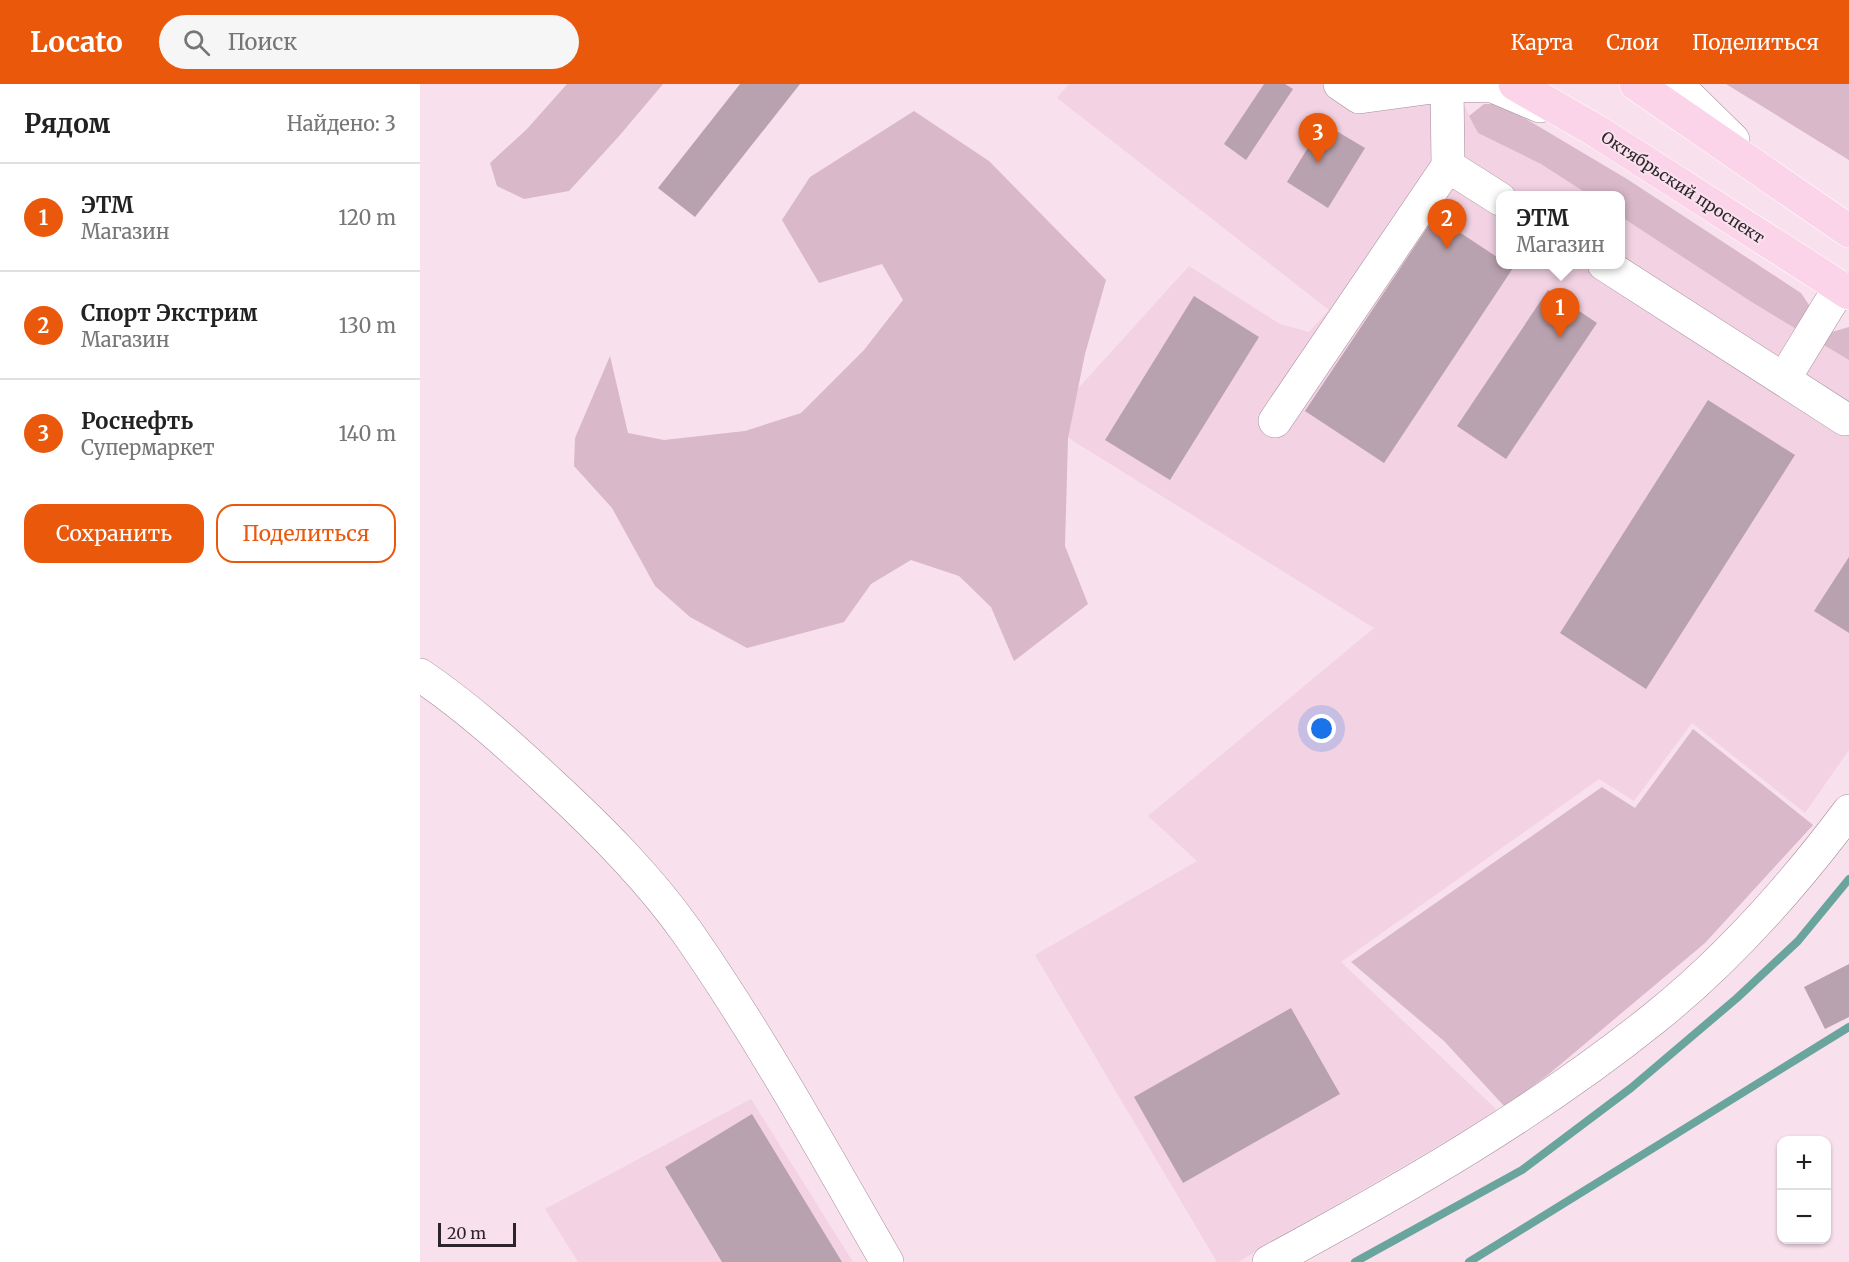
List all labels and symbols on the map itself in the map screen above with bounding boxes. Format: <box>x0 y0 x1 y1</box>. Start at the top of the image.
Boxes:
pin: 3 <box>1298 113 1338 163</box>
street label: Октябрьский проспект <box>1598 127 1769 247</box>
pin: 2 <box>1428 200 1466 249</box>
pin: 1 <box>1540 288 1580 338</box>
your location <box>1307 714 1336 743</box>
scale bar <box>438 1220 516 1248</box>

